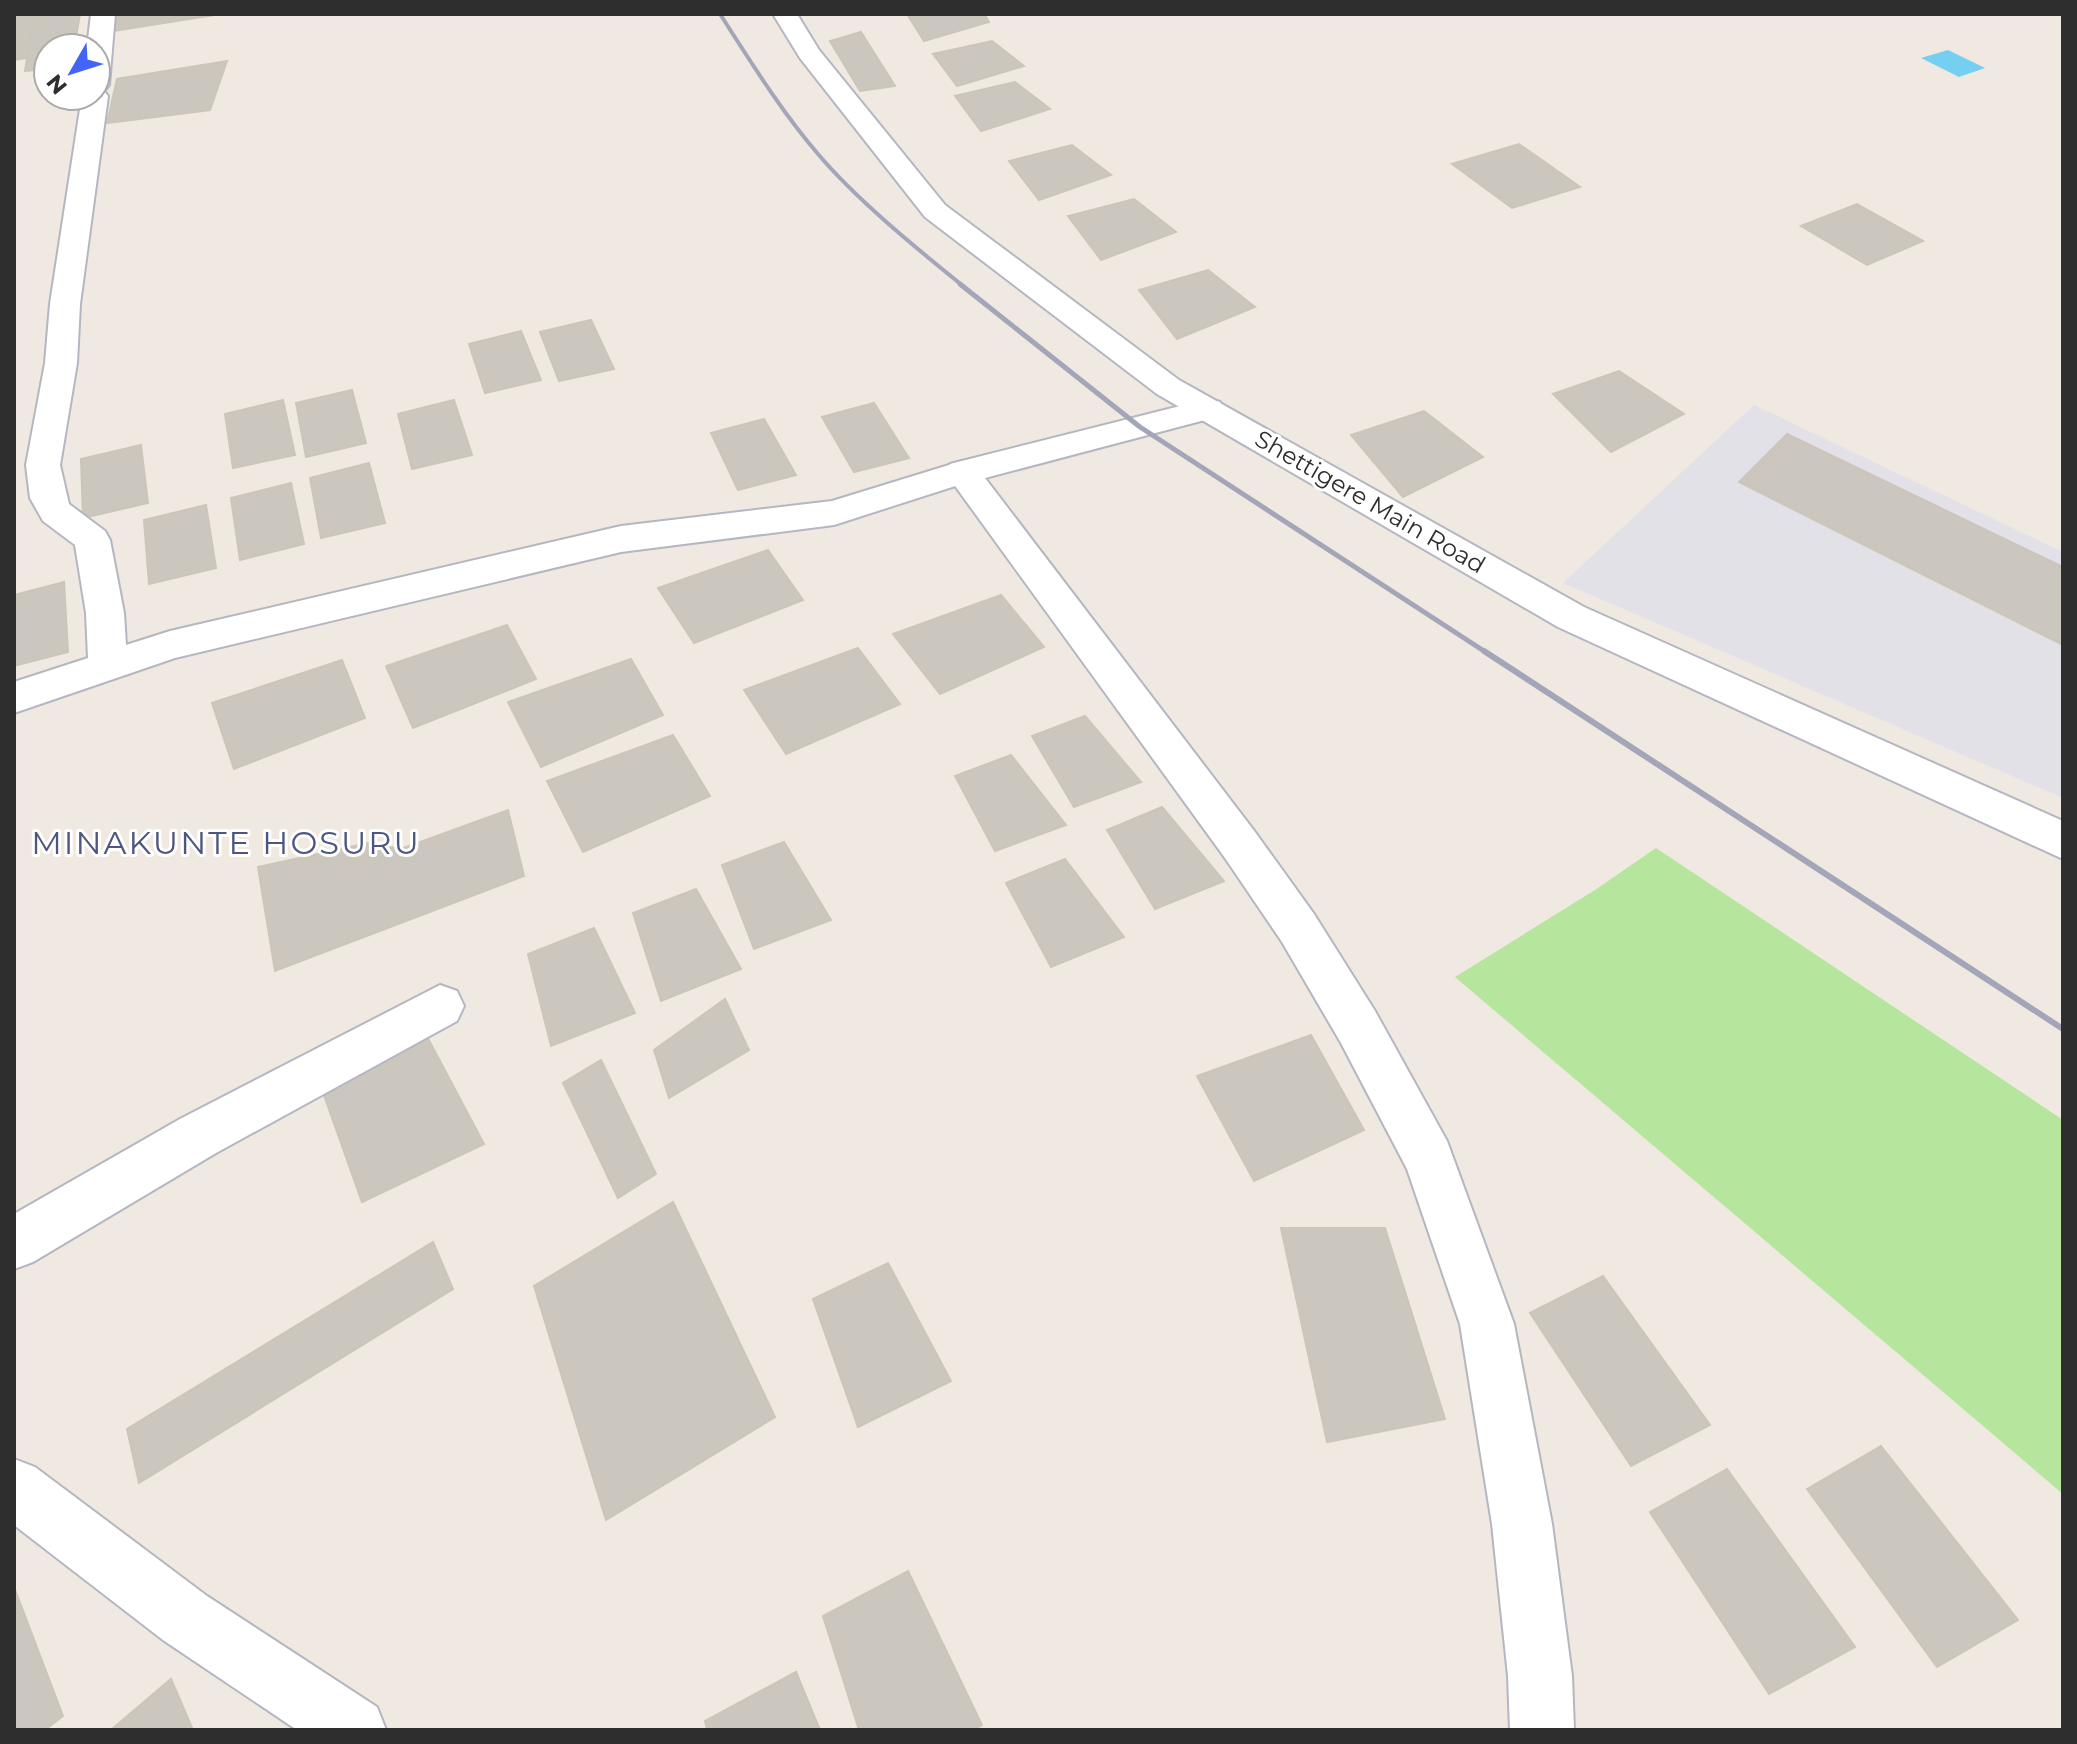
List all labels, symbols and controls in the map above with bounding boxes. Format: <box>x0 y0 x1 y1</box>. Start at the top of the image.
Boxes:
north arrow <box>32 32 112 112</box>
text: N <box>41 69 73 100</box>
street label: Shettigere Main Road <box>1250 424 1490 579</box>
district label: MINAKUNTE HOSURU <box>31 823 421 862</box>

